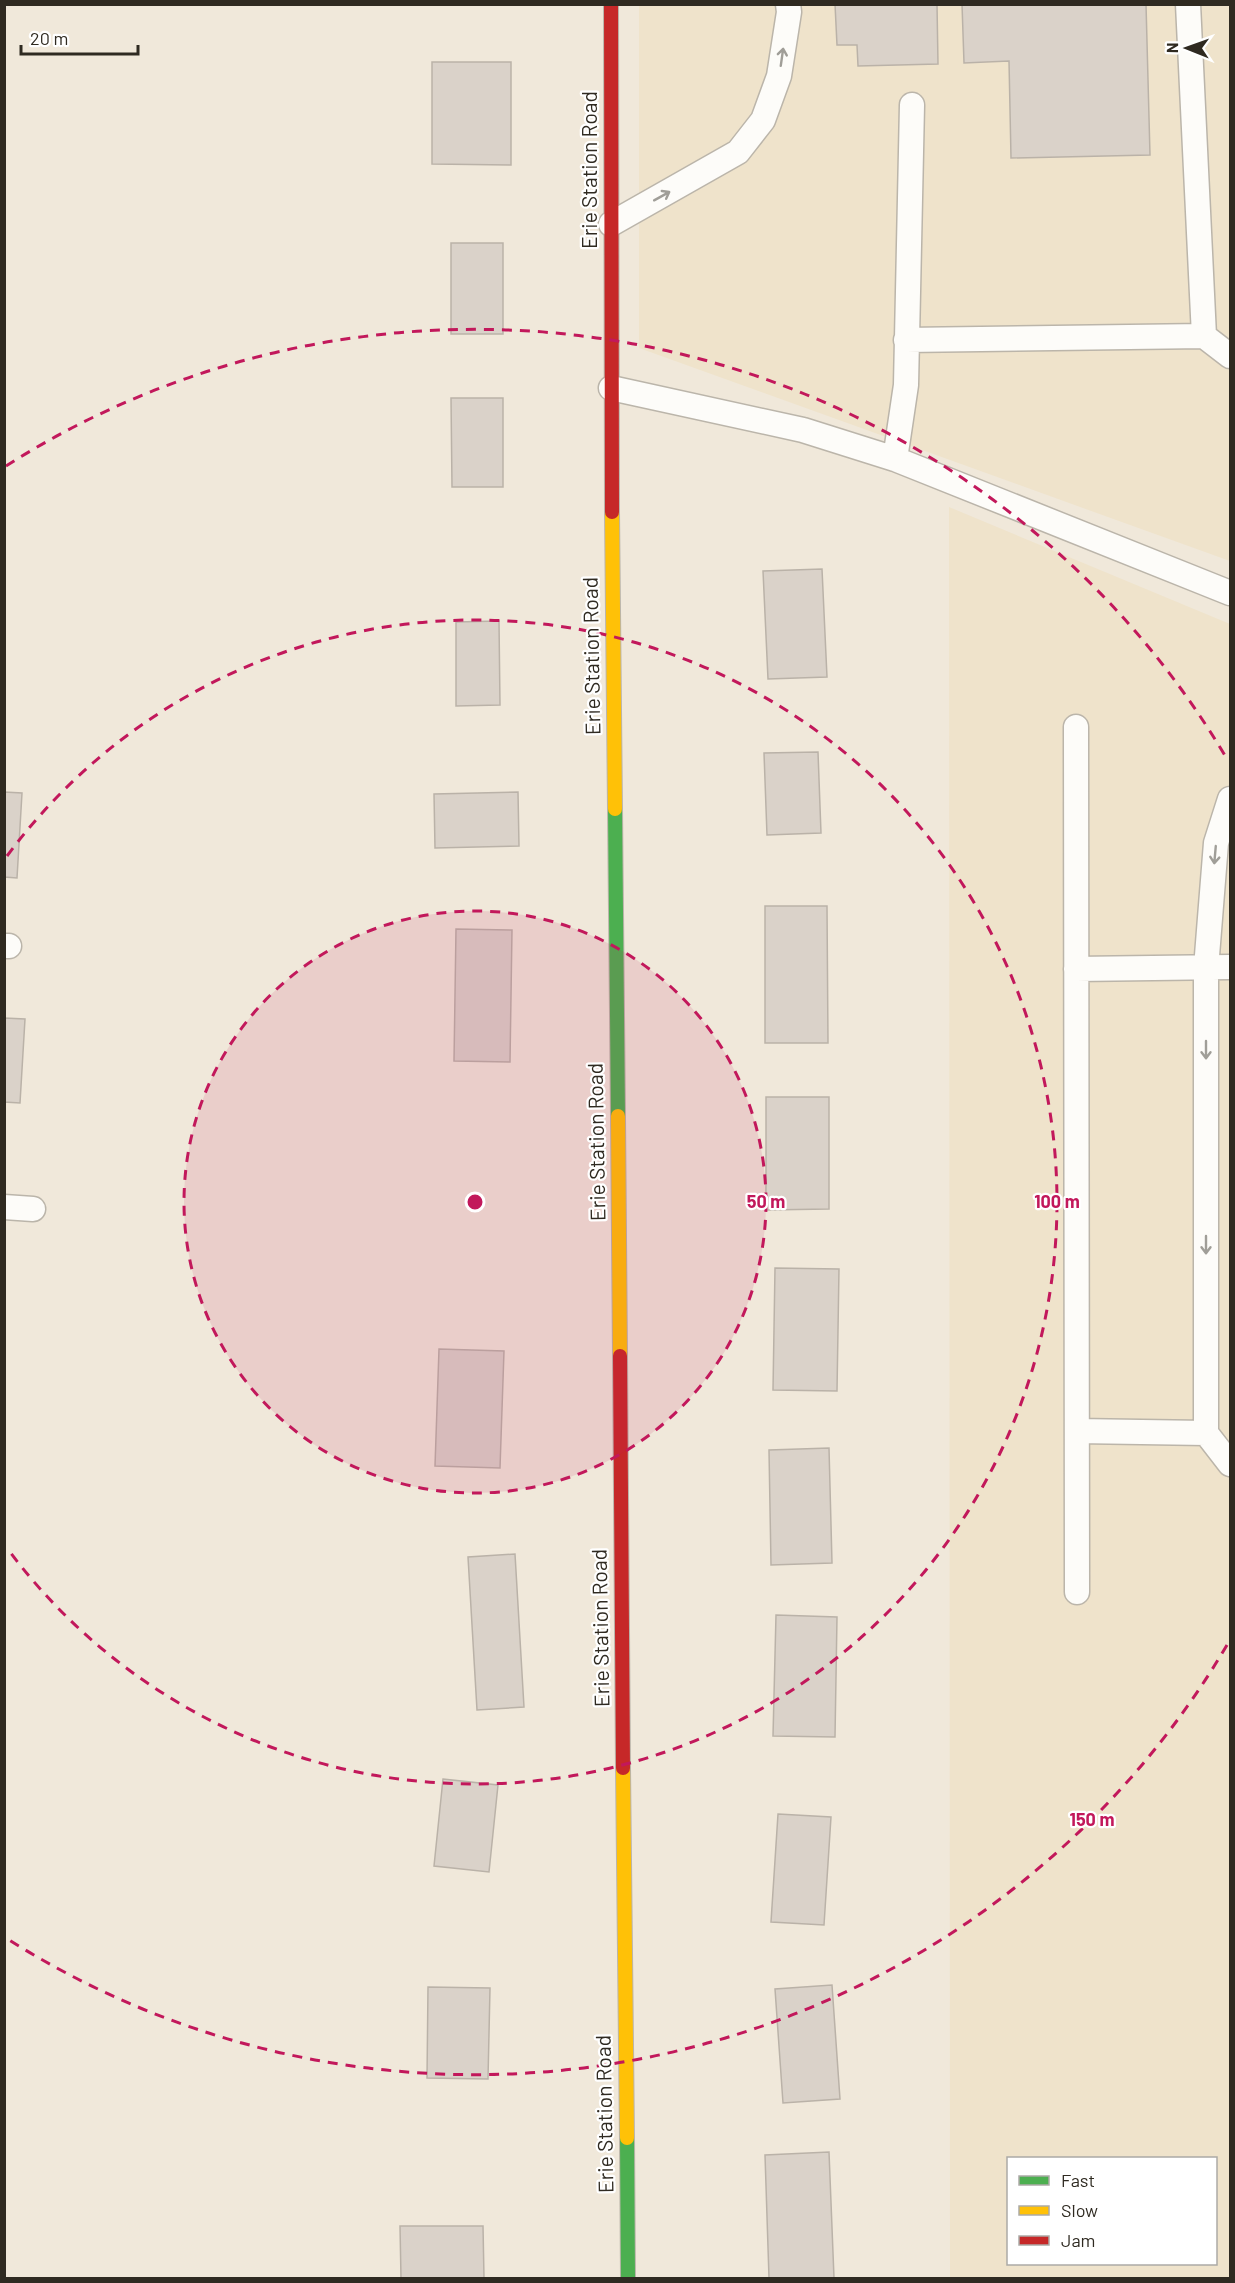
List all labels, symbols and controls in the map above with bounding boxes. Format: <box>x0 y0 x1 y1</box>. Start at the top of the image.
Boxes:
scale bar <box>21 18 138 56</box>
north arrow <box>1157 18 1217 78</box>
text: 20 m <box>30 27 68 49</box>
text: N <box>1162 42 1181 53</box>
one-way arrow <box>777 47 788 67</box>
street label: Erie Station Road <box>576 91 601 249</box>
one-way arrow <box>653 190 670 202</box>
street label: Erie Station Road <box>577 577 604 735</box>
one-way arrow <box>1210 845 1221 865</box>
one-way arrow <box>1200 1040 1212 1060</box>
street label: Erie Station Road <box>582 1063 609 1221</box>
text: 50 m <box>747 1190 785 1212</box>
text: 100 m <box>1034 1190 1080 1212</box>
centre of rings <box>465 1192 485 1212</box>
one-way arrow <box>1200 1235 1212 1255</box>
street label: Erie Station Road <box>586 1549 613 1707</box>
text: 150 m <box>1070 1808 1114 1830</box>
street label: Erie Station Road <box>590 2035 617 2193</box>
legend <box>1007 2157 1217 2265</box>
text: Fast <box>1061 2169 1095 2191</box>
text: Slow <box>1061 2199 1098 2221</box>
text: Jam <box>1061 2229 1095 2251</box>

